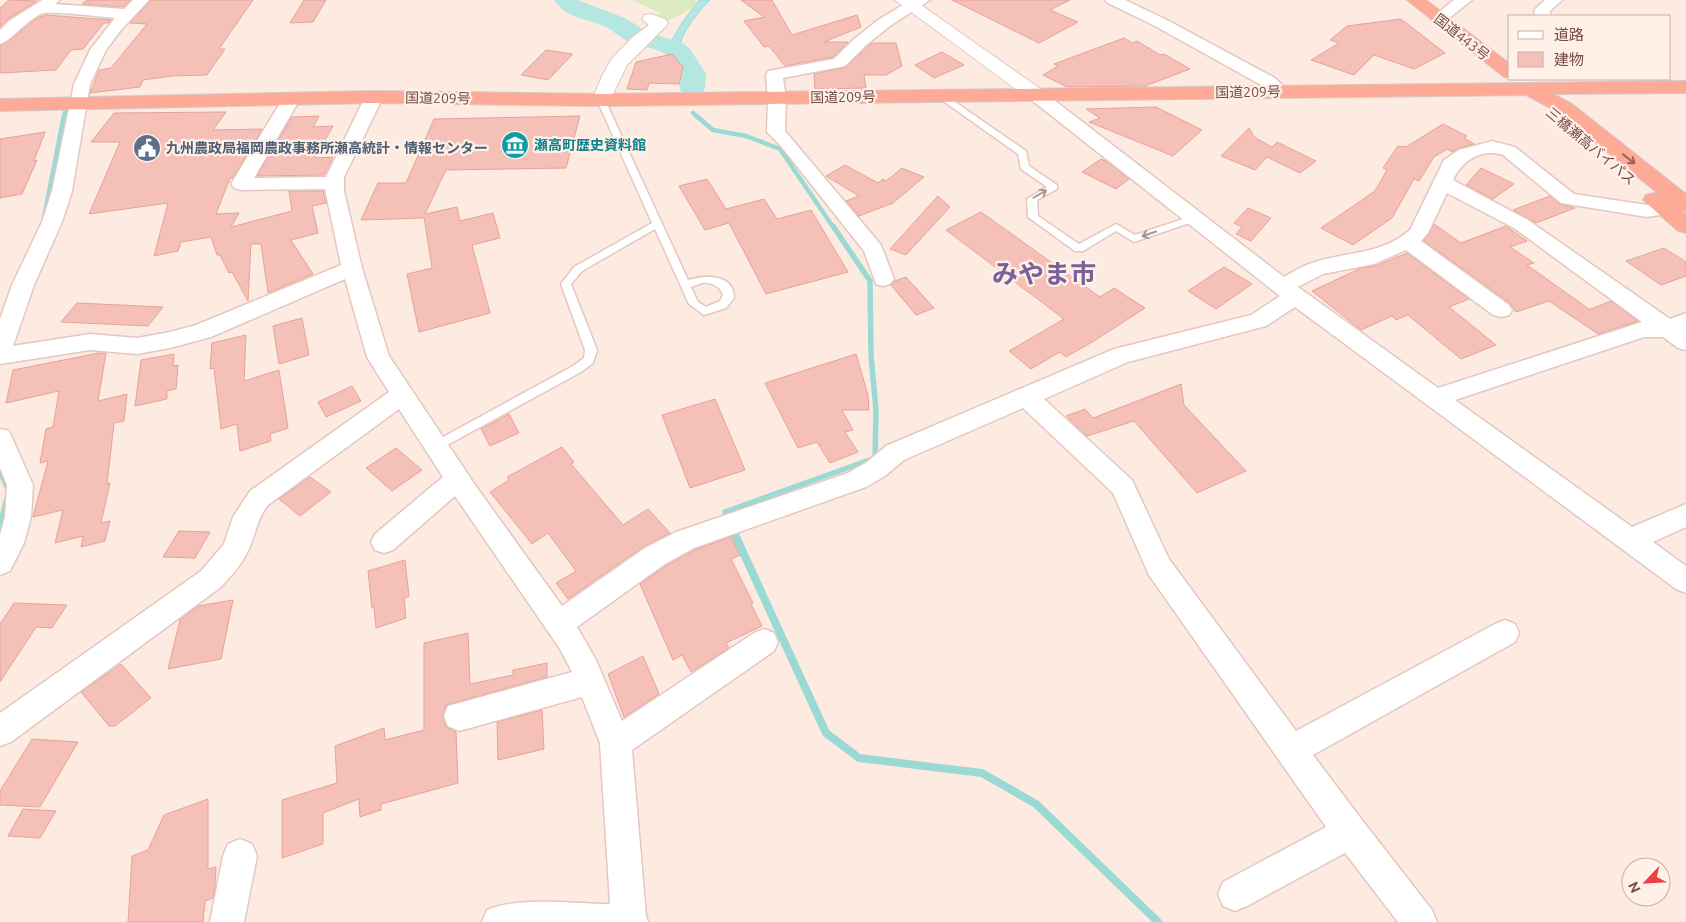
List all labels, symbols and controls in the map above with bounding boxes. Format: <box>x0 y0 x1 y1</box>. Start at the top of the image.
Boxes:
street label: 国道443号 <box>1431 10 1493 64</box>
legend <box>1508 15 1671 80</box>
text: 道路 <box>1554 26 1584 43</box>
text: 建物 <box>1554 51 1584 68</box>
street label: 国道209号 <box>1215 83 1281 101</box>
street label: 国道209号 <box>810 88 876 106</box>
street label: 国道209号 <box>405 89 471 107</box>
street label: 三橋瀬高バイパス <box>1543 104 1639 188</box>
museum icon: 瀬高町歴史資料館 <box>500 130 530 160</box>
public building icon: 九州農政局福岡農政事務所瀬高統計・情報センター <box>132 133 162 163</box>
place label: 瀬高町歴史資料館 <box>534 137 646 153</box>
place label: 九州農政局福岡農政事務所瀬高統計・情報センター <box>166 140 488 156</box>
one-way arrow <box>1622 153 1635 164</box>
one-way arrow <box>1033 189 1047 199</box>
one-way arrow <box>1141 229 1157 239</box>
district label: みやま市 <box>992 259 1096 288</box>
north arrow <box>1621 857 1671 907</box>
text: N <box>1625 879 1644 896</box>

